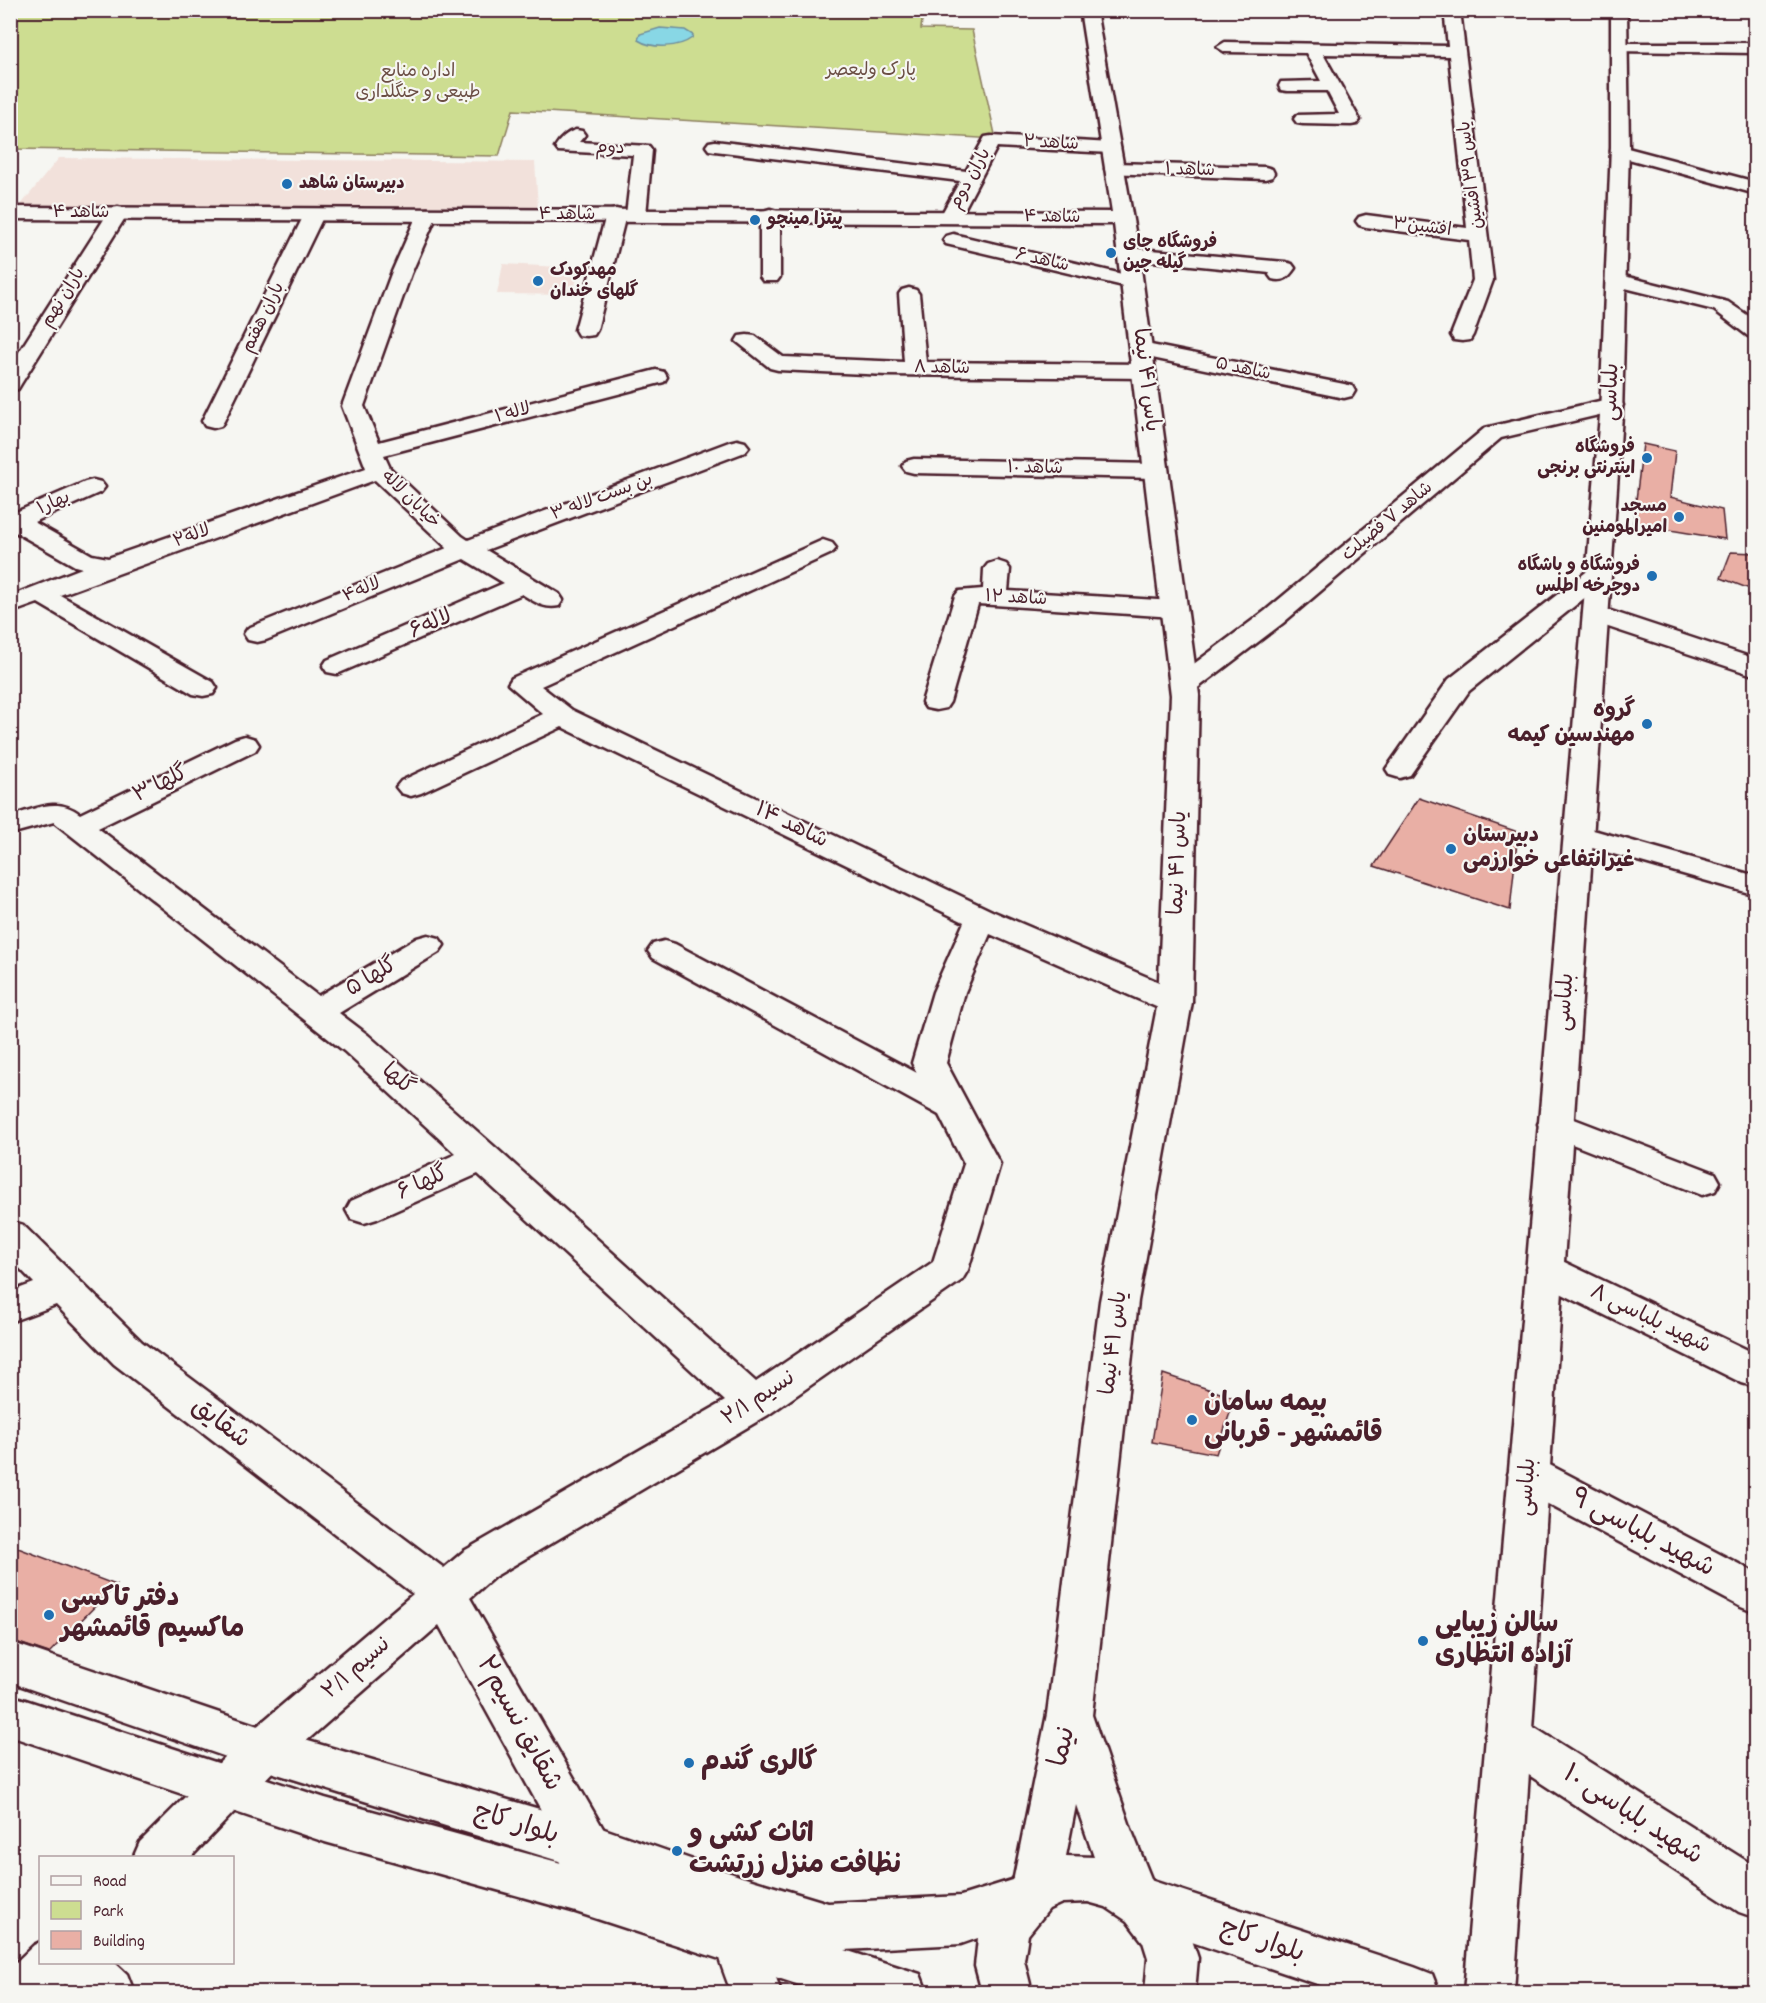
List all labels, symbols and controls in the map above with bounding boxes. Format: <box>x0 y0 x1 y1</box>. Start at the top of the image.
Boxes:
park label: پارک ولیعصر <box>824 59 916 84</box>
park label: اداره منابع طبیعی و جنگلداری <box>356 60 480 106</box>
street label: یاس ۳۹ افشین <box>1453 119 1491 231</box>
street label: شاهد ۲ <box>1022 130 1080 158</box>
street label: دوم <box>595 136 625 162</box>
street label: باران دوم <box>944 144 998 214</box>
street label: شاهد ۱ <box>1165 158 1215 184</box>
place label: دبیرستان شاهد <box>299 172 405 197</box>
marker: دبیرستان شاهد <box>280 177 294 191</box>
street label: شاهد ۴ <box>52 201 110 226</box>
street label: شاهد ۴ <box>538 203 596 228</box>
street label: شاهد ۴ <box>1023 205 1081 231</box>
place label: پیتزا مینچو <box>766 208 843 233</box>
street label: افشین۳ <box>1391 212 1453 244</box>
marker: پیتزا مینچو <box>748 213 762 227</box>
place label: فروشگاه چای گیله‌ چین <box>1123 230 1217 277</box>
street label: شاهد ۶ <box>1013 243 1071 279</box>
marker: فروشگاه چای گیله‌ چین <box>1104 246 1118 260</box>
place label: مهدکودک گلهای خندان <box>550 259 638 305</box>
street label: باران نهم <box>36 263 92 333</box>
marker: مهدکودک گلهای خندان <box>531 274 545 288</box>
street label: باران هفتم <box>236 278 292 358</box>
street label: یاس ۴۱ نیما <box>1123 326 1167 434</box>
street label: شاهد ۵ <box>1213 352 1273 388</box>
street label: شاهد ۸ <box>914 356 970 382</box>
street label: بلباسی <box>1595 362 1629 422</box>
street label: لاله ۱ <box>492 397 534 431</box>
place label: فروشگاه اینترنتی برنجی <box>1537 435 1635 482</box>
marker: فروشگاه اینترنتی برنجی <box>1640 451 1654 465</box>
street label: شاهد ۱۰ <box>1007 456 1063 482</box>
street label: خیابان لاله <box>375 465 445 535</box>
street label: بن بست لاله ۳ <box>548 468 656 528</box>
street label: شاهد ۷ فضیلت <box>1337 476 1439 568</box>
street label: بهار۱ <box>33 486 75 522</box>
place label: مسجد امیرالمومنین <box>1582 495 1667 541</box>
marker: مسجد امیرالمومنین <box>1672 510 1686 524</box>
street label: لاله۲ <box>170 519 214 555</box>
place label: فروشگاه و باشگاه دوچرخه اطلس <box>1518 553 1640 600</box>
marker: فروشگاه و باشگاه دوچرخه اطلس <box>1645 569 1659 583</box>
street label: لاله۴ <box>339 572 385 610</box>
street label: شاهد ۱۲ <box>984 585 1048 613</box>
street label: لاله۶ <box>405 602 457 648</box>
place label: گروه مهندسین کیمه <box>1507 695 1635 752</box>
marker: گروه مهندسین کیمه <box>1640 717 1654 731</box>
street label: گلها ۳ <box>128 758 194 812</box>
street label: شاهد ۱۴ <box>749 795 833 857</box>
street label: یاس ۴۱ نیما <box>1162 810 1196 916</box>
place label: دبیرستان غیرانتفاعی خوارزمی <box>1463 821 1635 877</box>
marker: دبیرستان غیرانتفاعی خوارزمی <box>1444 842 1458 856</box>
street label: گلها ۵ <box>340 950 404 1006</box>
street label: بلباسی <box>1549 972 1583 1032</box>
street label: گلها <box>374 1057 420 1103</box>
street label: گلها ۶ <box>392 1159 454 1209</box>
street label: شهید بلباسی ۸ <box>1584 1277 1716 1363</box>
street label: یاس ۴۱ نیما <box>1093 1289 1137 1397</box>
street label: نسیم ۲/۱ <box>716 1364 802 1434</box>
place label: بیمه سامان قائمشهر - قربانی <box>1204 1385 1383 1455</box>
street label: شقایق <box>182 1388 258 1460</box>
marker: بیمه سامان قائمشهر - قربانی <box>1185 1413 1199 1427</box>
street label: بلباسی <box>1511 1457 1545 1517</box>
street label: شهید بلباسی ۹ <box>1563 1479 1721 1589</box>
place label: دفتر تاکسی ماکسیم قائمشهر <box>58 1580 244 1650</box>
place label: سالن زیبایی آزاده انتظاری <box>1435 1606 1574 1676</box>
marker: دفتر تاکسی ماکسیم قائمشهر <box>42 1608 56 1622</box>
street label: نسیم ۲/۱ <box>316 1630 398 1708</box>
marker: سالن زیبایی آزاده انتظاری <box>1416 1634 1430 1648</box>
street label: شقایق نسیم۲ <box>465 1649 571 1799</box>
street label: نیما <box>1040 1723 1088 1771</box>
place label: گالری گندم <box>701 1743 817 1783</box>
marker: گالری گندم <box>682 1756 696 1770</box>
street label: شهید بلباسی ١٠ <box>1554 1756 1710 1876</box>
street label: بلوار کاج <box>469 1794 563 1856</box>
place label: اثاث کشی و نظافت منزل زرتشت <box>687 1816 901 1886</box>
marker: اثاث کشی و نظافت منزل زرتشت <box>670 1844 684 1858</box>
legend <box>39 1856 234 1964</box>
text: Road <box>93 1870 127 1895</box>
text: Park <box>93 1900 124 1925</box>
street label: بلوار کاج <box>1214 1909 1310 1975</box>
text: Building <box>93 1930 145 1955</box>

